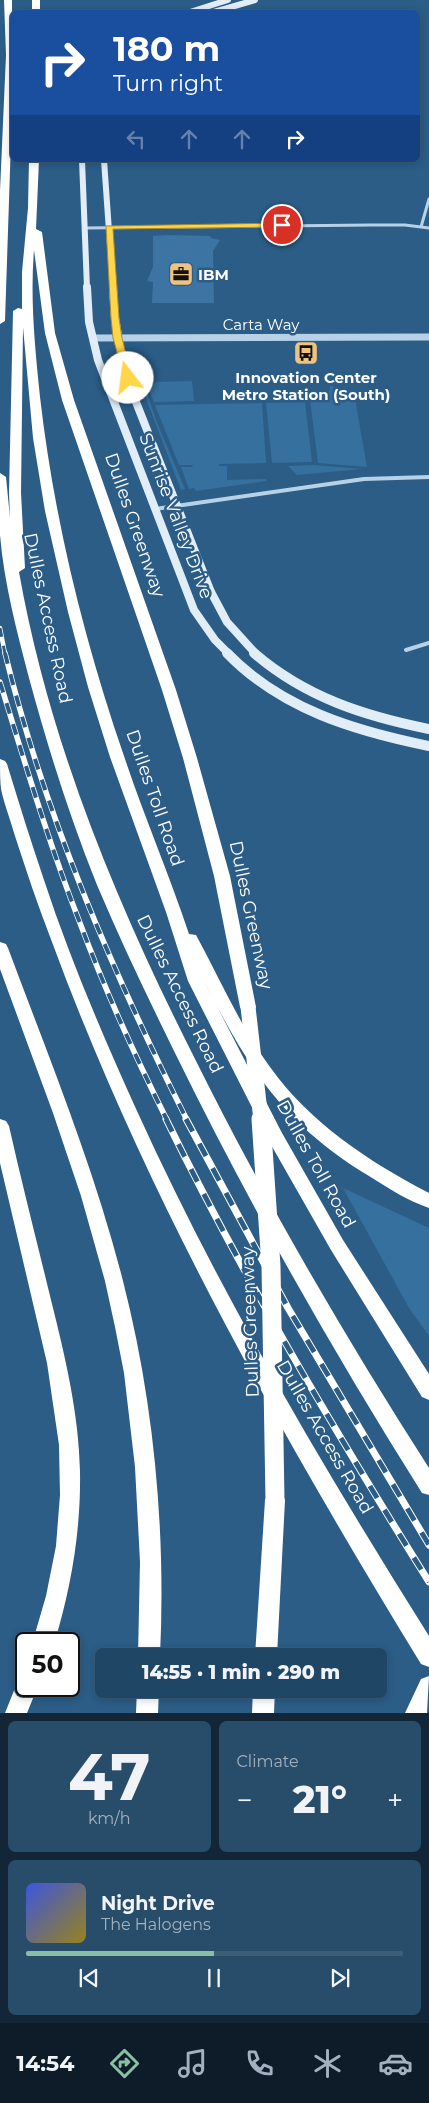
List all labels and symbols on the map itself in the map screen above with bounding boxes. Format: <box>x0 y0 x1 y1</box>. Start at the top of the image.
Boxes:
pin <box>261 204 303 246</box>
office icon: IBM <box>168 261 194 287</box>
place label: IBM <box>198 265 229 284</box>
street label: Carta Way <box>223 315 300 334</box>
bus stop icon: Innovation Center Metro Station (South) <box>293 340 319 366</box>
position arrow <box>101 351 153 403</box>
place label: Innovation Center Metro Station (South) <box>222 368 390 404</box>
street label: Sunrise Valley Drive <box>134 430 218 602</box>
street label: Dulles Greenway <box>100 450 170 600</box>
street label: Dulles Access Road <box>19 531 77 705</box>
street label: Dulles Toll Road <box>121 727 189 869</box>
street label: Dulles Greenway <box>225 839 278 991</box>
street label: Dulles Access Road <box>132 911 228 1077</box>
street label: Dulles Toll Road <box>272 1096 360 1232</box>
street label: Dulles Greenway <box>236 1246 264 1398</box>
street label: Dulles Access Road <box>272 1356 378 1518</box>
speed limit sign: 50 <box>15 1632 80 1697</box>

